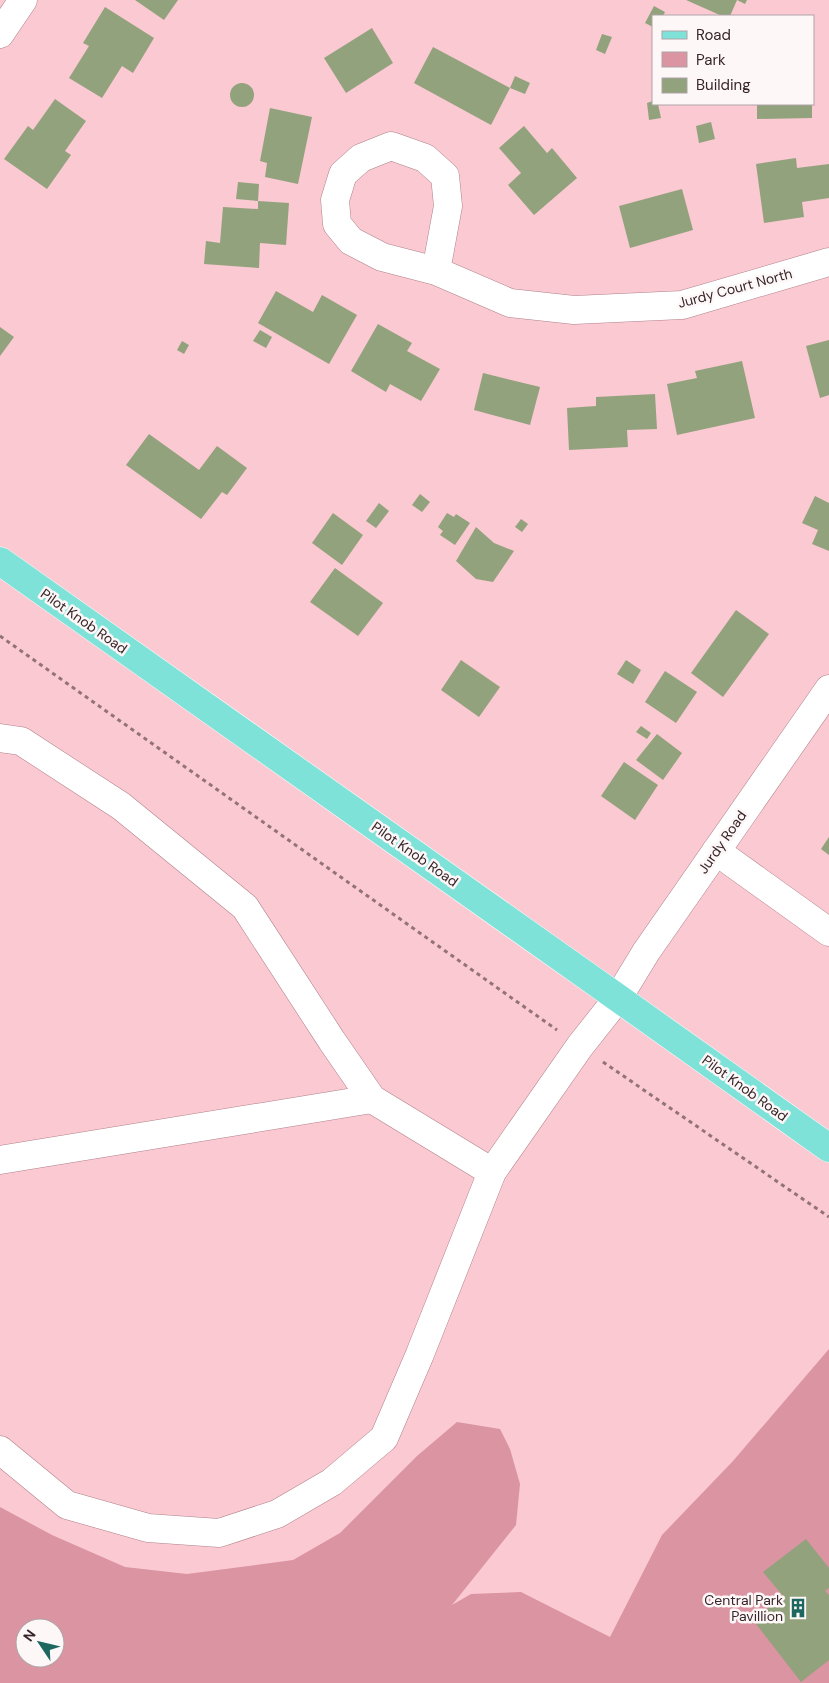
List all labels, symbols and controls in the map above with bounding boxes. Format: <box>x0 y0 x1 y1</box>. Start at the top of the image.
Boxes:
legend <box>652 15 814 105</box>
text: Road <box>696 25 731 45</box>
text: Park <box>696 50 726 70</box>
text: Building <box>696 75 751 95</box>
street label: Jurdy Court North <box>676 264 794 312</box>
street label: Pilot Knob Road <box>37 585 131 657</box>
street label: Jurdy Road <box>694 807 750 877</box>
street label: Pilot Knob Road <box>368 818 462 890</box>
street label: Pilot Knob Road <box>699 1051 791 1125</box>
place label: Central Park Pavillion <box>704 1591 783 1625</box>
building icon: Central Park Pavillion <box>787 1597 809 1619</box>
north arrow <box>15 1618 65 1668</box>
text: N <box>19 1626 40 1645</box>

